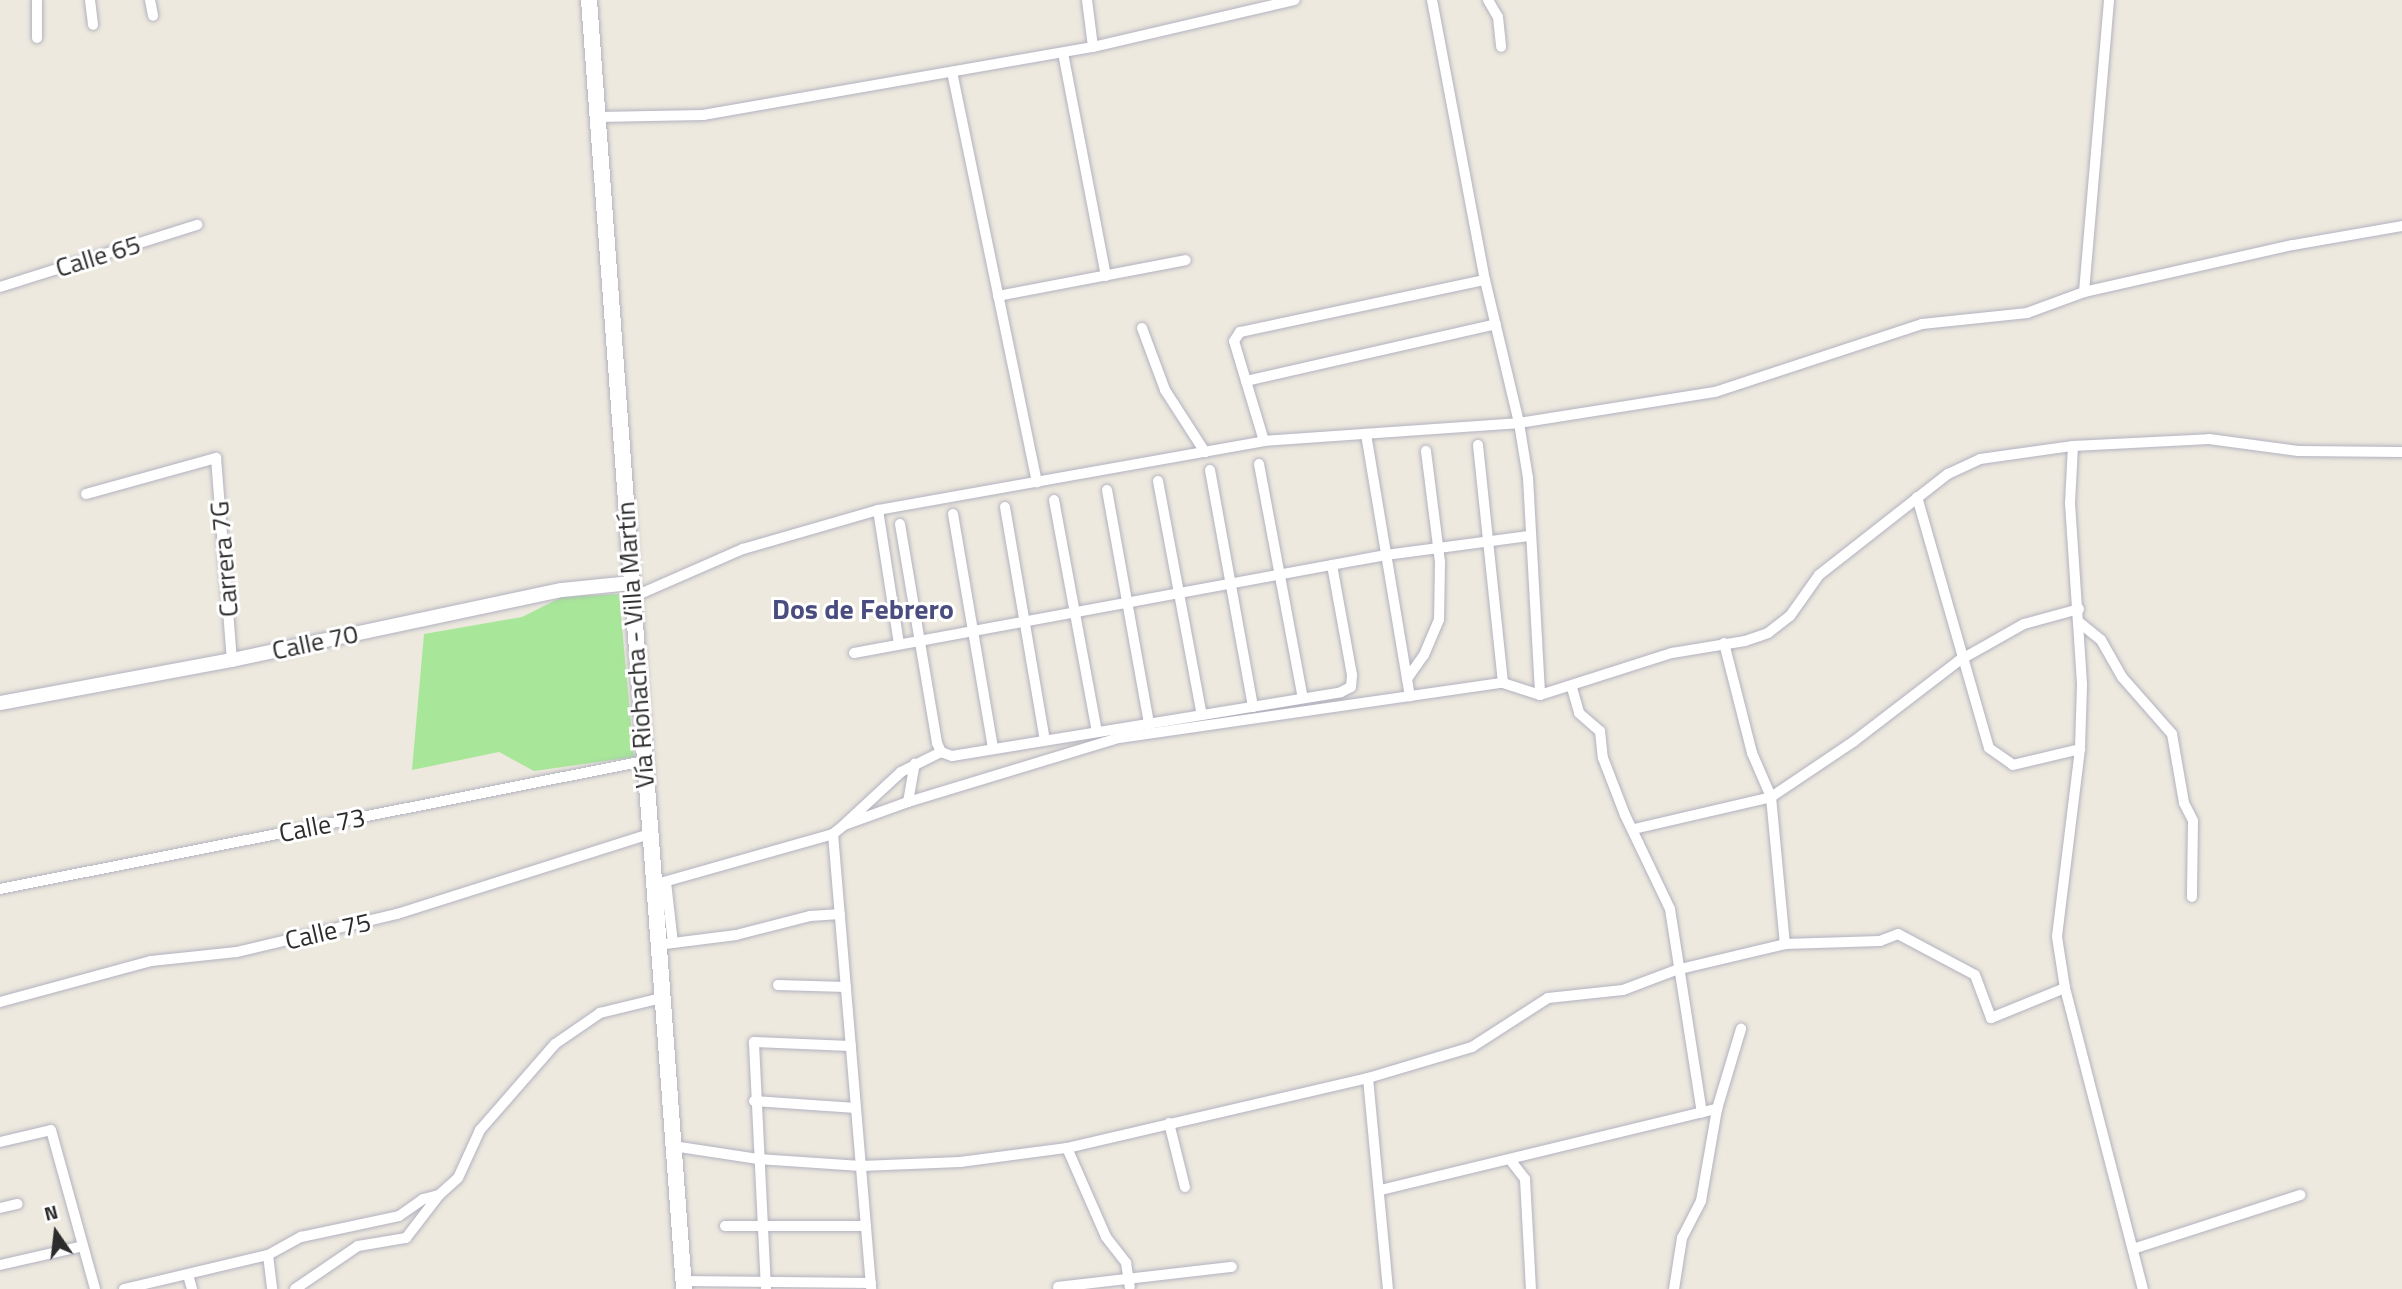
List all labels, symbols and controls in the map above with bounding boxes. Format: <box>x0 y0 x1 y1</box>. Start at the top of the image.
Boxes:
street label: Calle 65 <box>52 228 144 284</box>
street label: Carrera 7G <box>203 500 245 618</box>
street label: Vía Riohacha - Villa Martín <box>609 501 661 789</box>
district label: Dos de Febrero <box>772 592 954 626</box>
street label: Calle 70 <box>269 618 361 666</box>
street label: Calle 73 <box>276 801 368 849</box>
street label: Calle 75 <box>282 906 374 956</box>
text: N <box>41 1196 61 1228</box>
north arrow <box>21 1198 91 1268</box>

